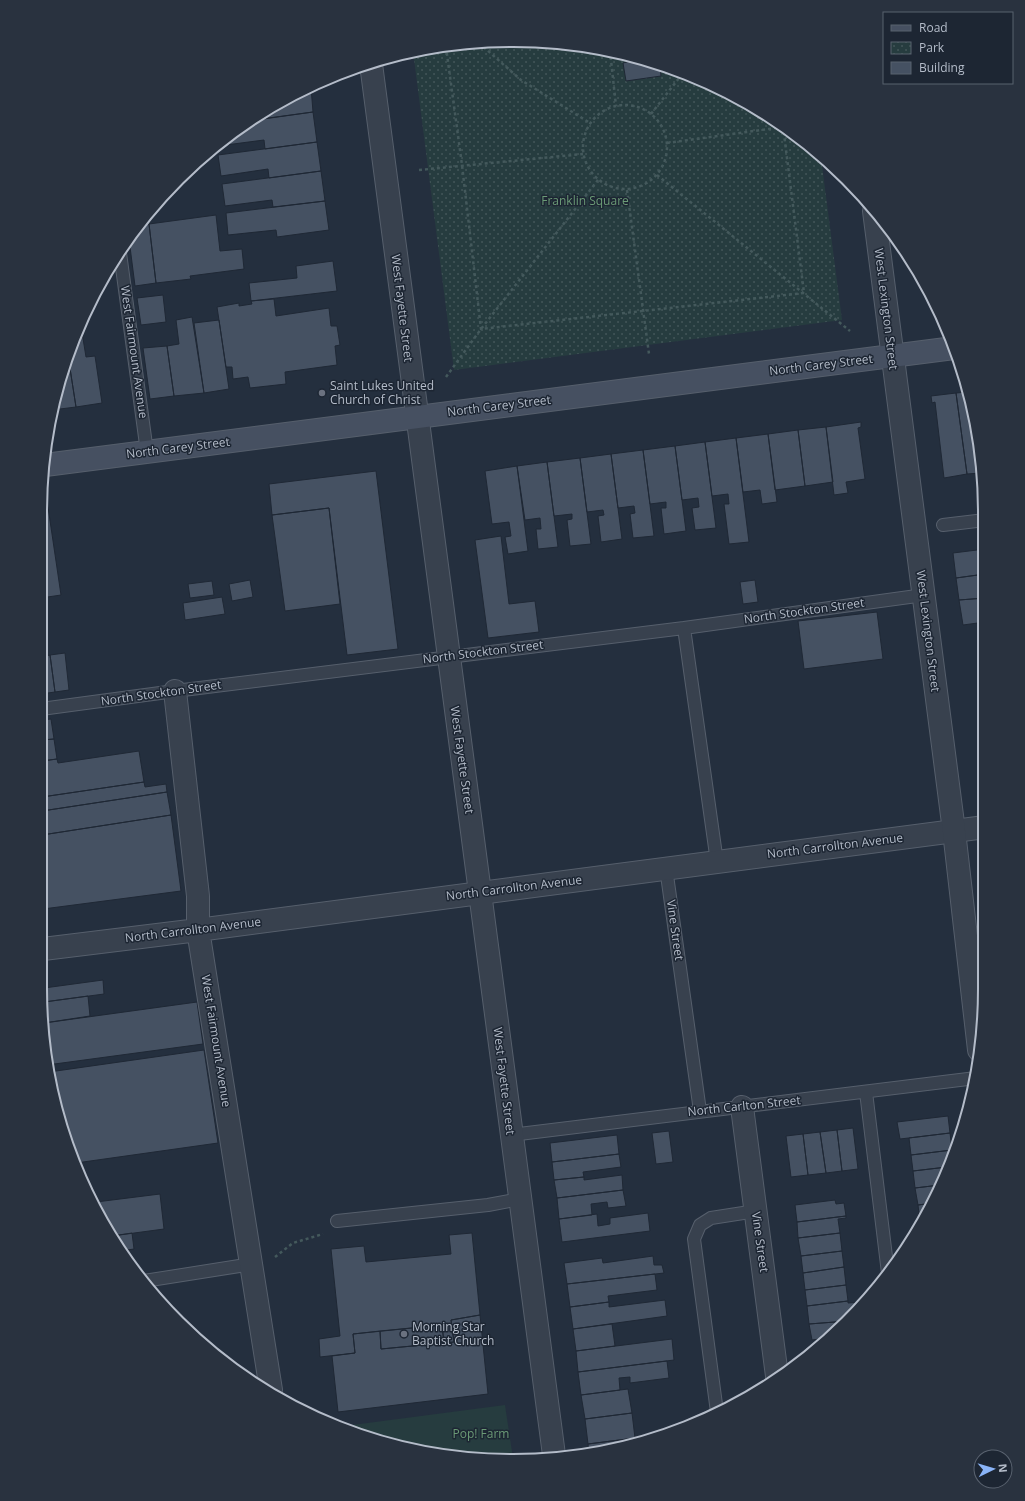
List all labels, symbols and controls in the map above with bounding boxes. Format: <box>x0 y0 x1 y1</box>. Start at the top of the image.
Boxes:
legend <box>883 12 1013 84</box>
text: Road <box>919 19 948 36</box>
text: Park <box>919 39 945 56</box>
text: Building <box>919 59 965 76</box>
park label: Franklin Square <box>541 192 629 209</box>
street label: West Lexington Street <box>871 247 902 371</box>
street label: West Fayette Street <box>387 253 418 363</box>
street label: West Fairmount Avenue <box>117 284 152 420</box>
street label: North Carey Street <box>768 350 874 379</box>
place label: Saint Lukes United Church of Christ <box>330 377 434 408</box>
marker: Saint Lukes United Church of Christ <box>317 388 327 398</box>
street label: North Carey Street <box>446 391 552 420</box>
street label: North Carey Street <box>125 433 231 462</box>
street label: West Lexington Street <box>913 569 944 693</box>
street label: North Stockton Street <box>743 594 865 627</box>
street label: North Stockton Street <box>422 636 544 667</box>
street label: North Stockton Street <box>100 676 222 709</box>
street label: West Fayette Street <box>447 705 478 815</box>
street label: North Carrollton Avenue <box>766 829 904 862</box>
street label: North Carrollton Avenue <box>445 871 583 904</box>
street label: Vine Street <box>663 899 688 961</box>
street label: North Carrollton Avenue <box>124 913 262 946</box>
street label: West Fairmount Avenue <box>198 973 235 1109</box>
street label: West Fayette Street <box>489 1026 520 1136</box>
street label: North Carlton Street <box>687 1091 801 1120</box>
street label: Vine Street <box>748 1211 773 1273</box>
place label: Morning Star Baptist Church <box>412 1318 494 1349</box>
marker: Morning Star Baptist Church <box>399 1329 409 1339</box>
park label: Pop! Farm <box>453 1425 509 1442</box>
north arrow <box>973 1449 1013 1489</box>
text: N <box>996 1463 1011 1473</box>

